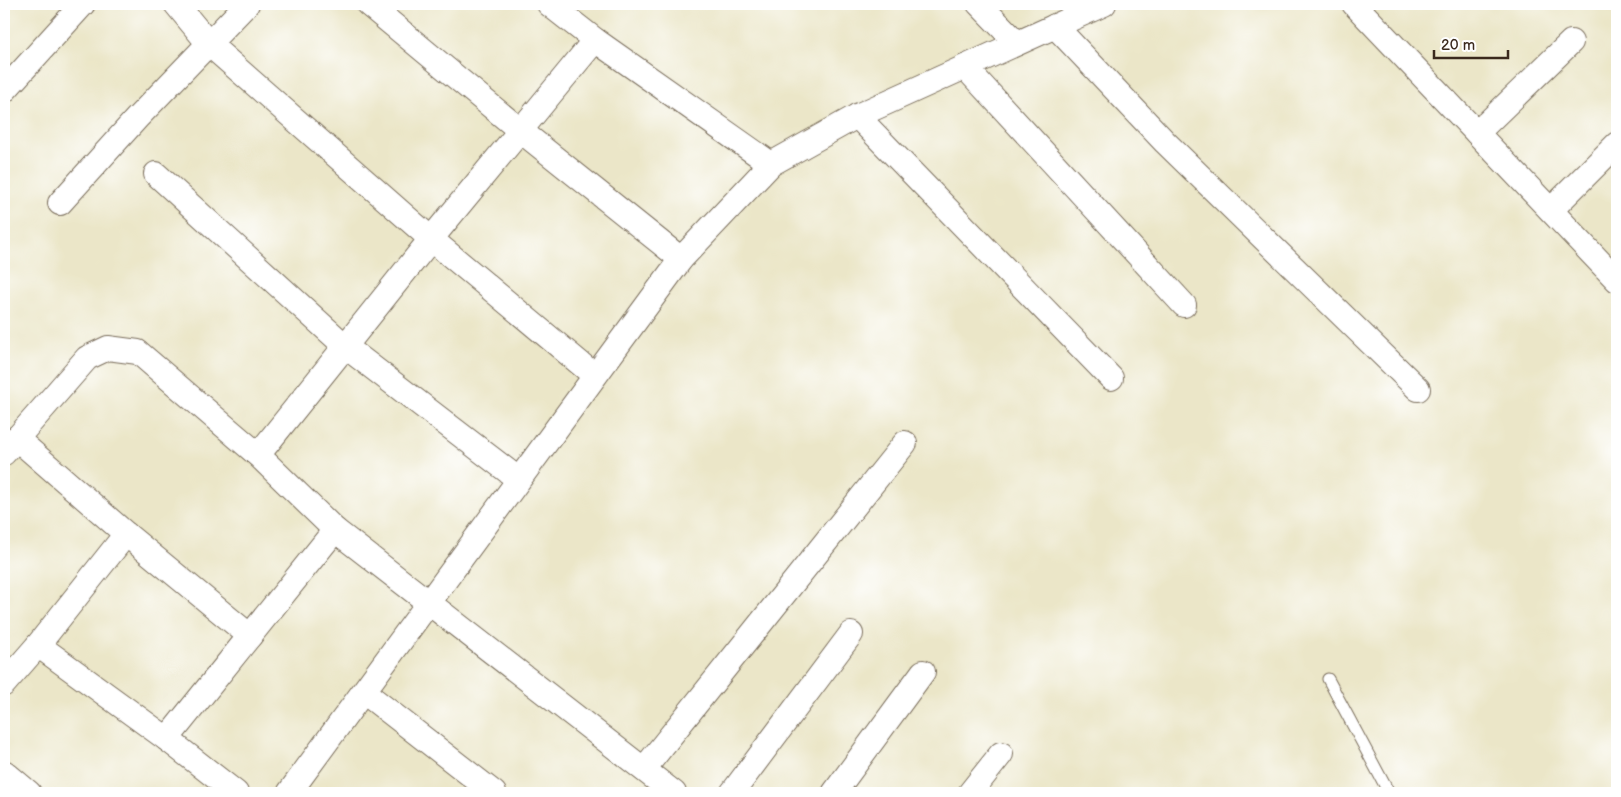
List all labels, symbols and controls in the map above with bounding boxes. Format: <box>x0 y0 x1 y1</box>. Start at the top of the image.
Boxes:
scale bar <box>1434 28 1507 60</box>
text: 20 m <box>1441 36 1475 55</box>

